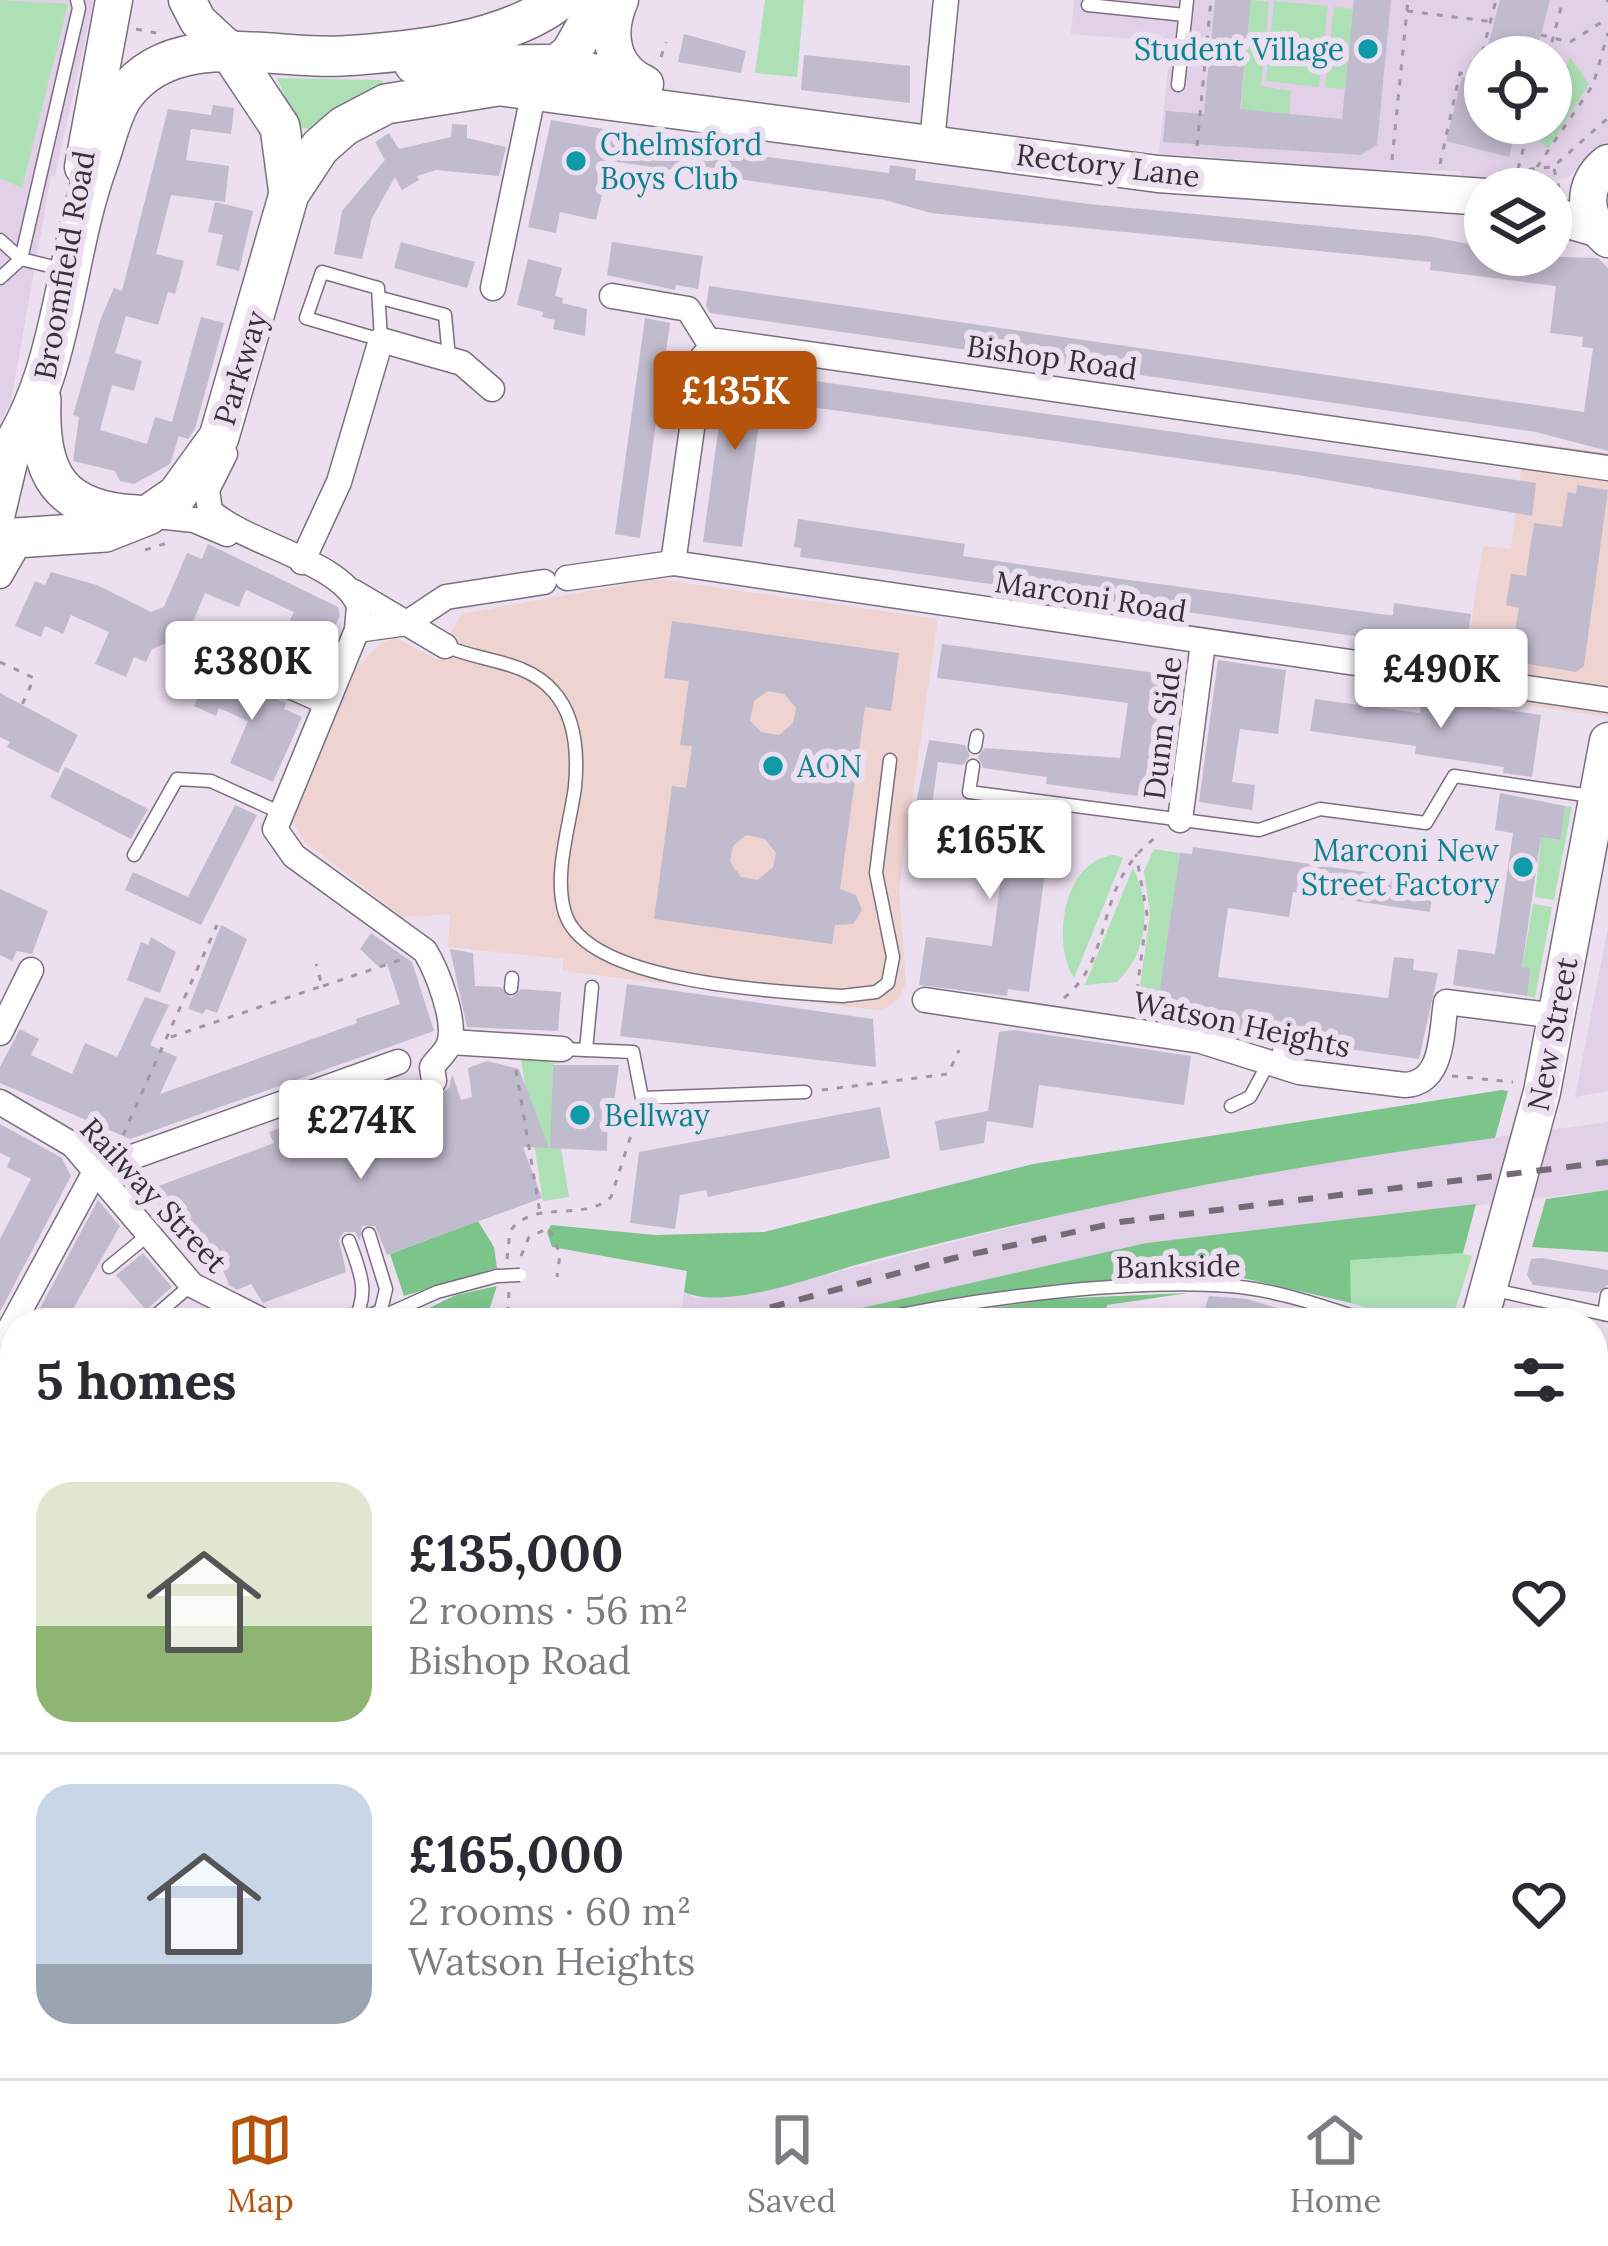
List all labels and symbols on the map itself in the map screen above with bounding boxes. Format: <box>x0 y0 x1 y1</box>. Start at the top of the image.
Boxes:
place label: Student Village <box>1134 30 1344 69</box>
marker: Student Village <box>1355 36 1381 62</box>
place label: Chelmsford Boys Club <box>600 125 762 198</box>
street label: Rectory Lane <box>1014 135 1202 196</box>
street label: Broomfield Road <box>25 148 103 382</box>
marker: Chelmsford Boys Club <box>563 148 589 174</box>
street label: Parkway <box>205 306 276 430</box>
street label: Bishop Road <box>964 326 1140 388</box>
pin: £135K <box>651 351 819 453</box>
street label: Marconi Road <box>993 562 1189 630</box>
pin: £380K <box>168 621 336 723</box>
pin: £490K <box>1357 629 1525 731</box>
street label: Dunn Side <box>1134 654 1190 802</box>
place label: AON <box>796 747 862 785</box>
marker: AON <box>760 753 786 779</box>
pin: £165K <box>906 800 1074 902</box>
place label: Marconi New Street Factory <box>1301 831 1499 904</box>
marker: Marconi New Street Factory <box>1510 854 1536 880</box>
street label: New Street <box>1518 954 1586 1114</box>
street label: Watson Heights <box>1130 982 1354 1067</box>
pin: £274K <box>277 1080 445 1182</box>
place label: Bellway <box>604 1096 710 1135</box>
marker: Bellway <box>567 1102 593 1128</box>
street label: Railway Street <box>72 1109 236 1281</box>
street label: Bankside <box>1115 1246 1241 1286</box>

